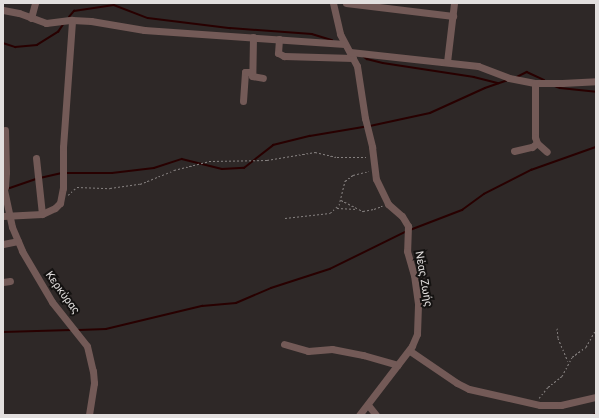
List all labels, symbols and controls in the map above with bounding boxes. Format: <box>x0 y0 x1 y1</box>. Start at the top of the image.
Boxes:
street label: Νέας Ζωής <box>412 250 434 308</box>
street label: Κερκύρας <box>42 269 82 317</box>

